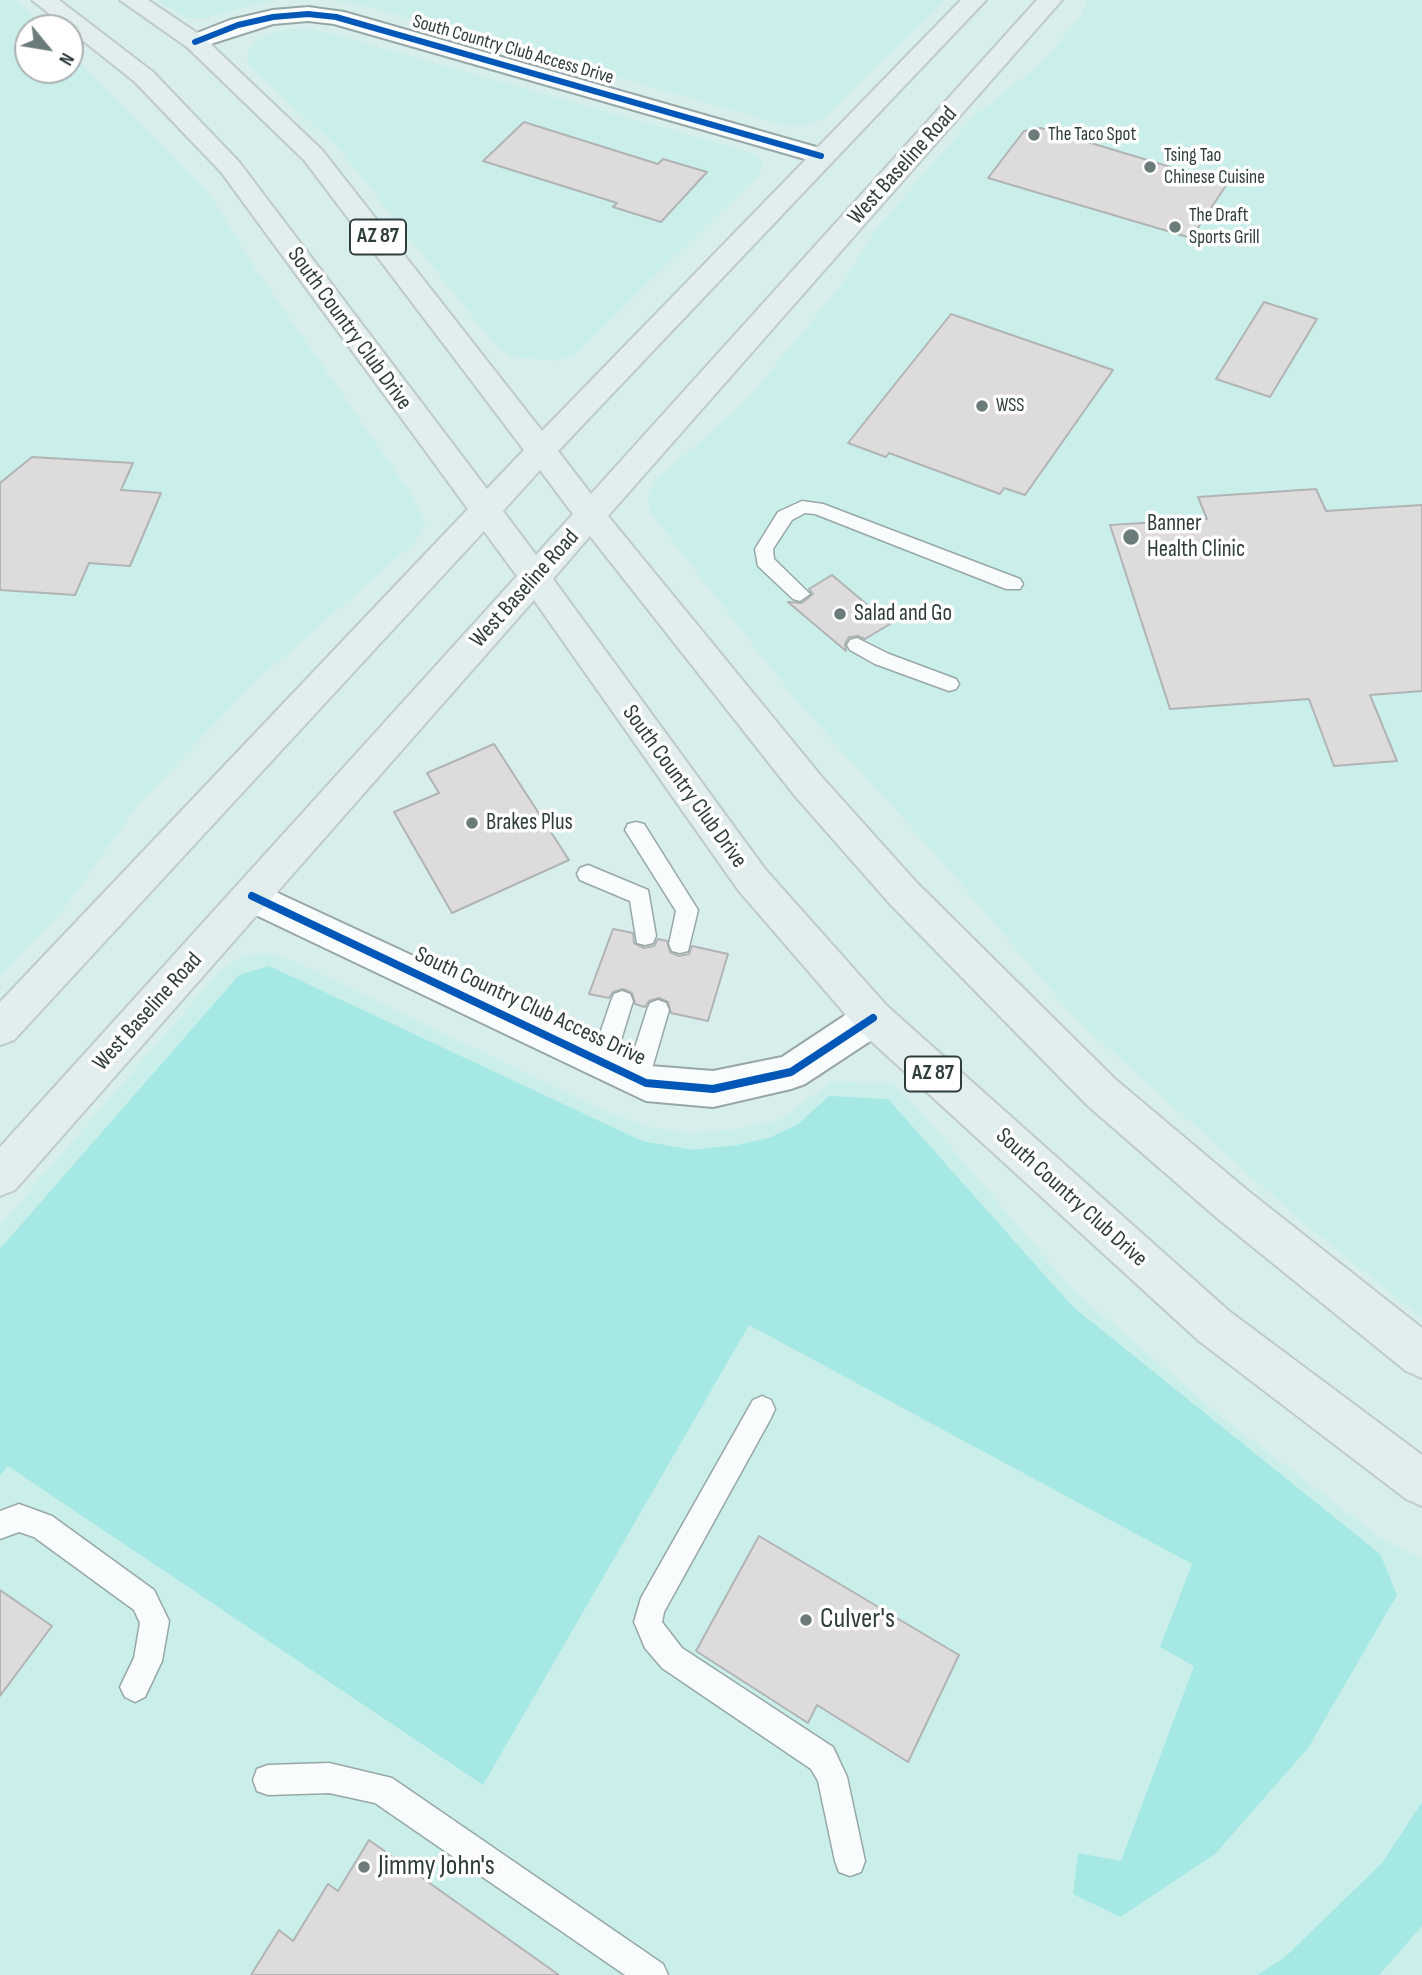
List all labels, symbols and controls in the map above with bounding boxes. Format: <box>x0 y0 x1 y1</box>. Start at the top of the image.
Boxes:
street label: South Country Club Access Drive <box>410 10 616 90</box>
north arrow <box>14 14 84 84</box>
text: N <box>53 49 78 69</box>
street label: West Baseline Road <box>843 101 963 231</box>
place label: The Taco Spot <box>1048 124 1136 146</box>
marker: The Taco Spot <box>1026 127 1042 143</box>
place label: Tsing Tao Chinese Cuisine <box>1164 145 1265 189</box>
marker: Tsing Tao Chinese Cuisine <box>1142 159 1158 175</box>
place label: The Draft Sports Grill <box>1189 205 1260 249</box>
road number: AZ 87 <box>350 219 406 254</box>
marker: The Draft Sports Grill <box>1167 219 1183 235</box>
street label: South Country Club Drive <box>281 242 417 416</box>
place label: WSS <box>996 395 1024 417</box>
marker: WSS <box>974 398 990 414</box>
place label: Banner Health Clinic <box>1147 510 1245 564</box>
street label: West Baseline Road <box>465 524 585 654</box>
marker: Banner Health Clinic <box>1121 527 1141 547</box>
place label: Salad and Go <box>854 600 952 628</box>
marker: Salad and Go <box>832 606 848 622</box>
street label: South Country Club Drive <box>616 700 752 874</box>
place label: Brakes Plus <box>486 809 573 837</box>
marker: Brakes Plus <box>464 815 480 831</box>
street label: South Country Club Access Drive <box>410 941 650 1073</box>
street label: West Baseline Road <box>88 947 208 1077</box>
road number: AZ 87 <box>905 1056 961 1092</box>
street label: South Country Club Drive <box>990 1123 1152 1273</box>
place label: Culver's <box>820 1603 895 1637</box>
marker: Culver's <box>798 1612 814 1628</box>
place label: Jimmy John's <box>378 1850 495 1884</box>
marker: Jimmy John's <box>356 1859 372 1875</box>

